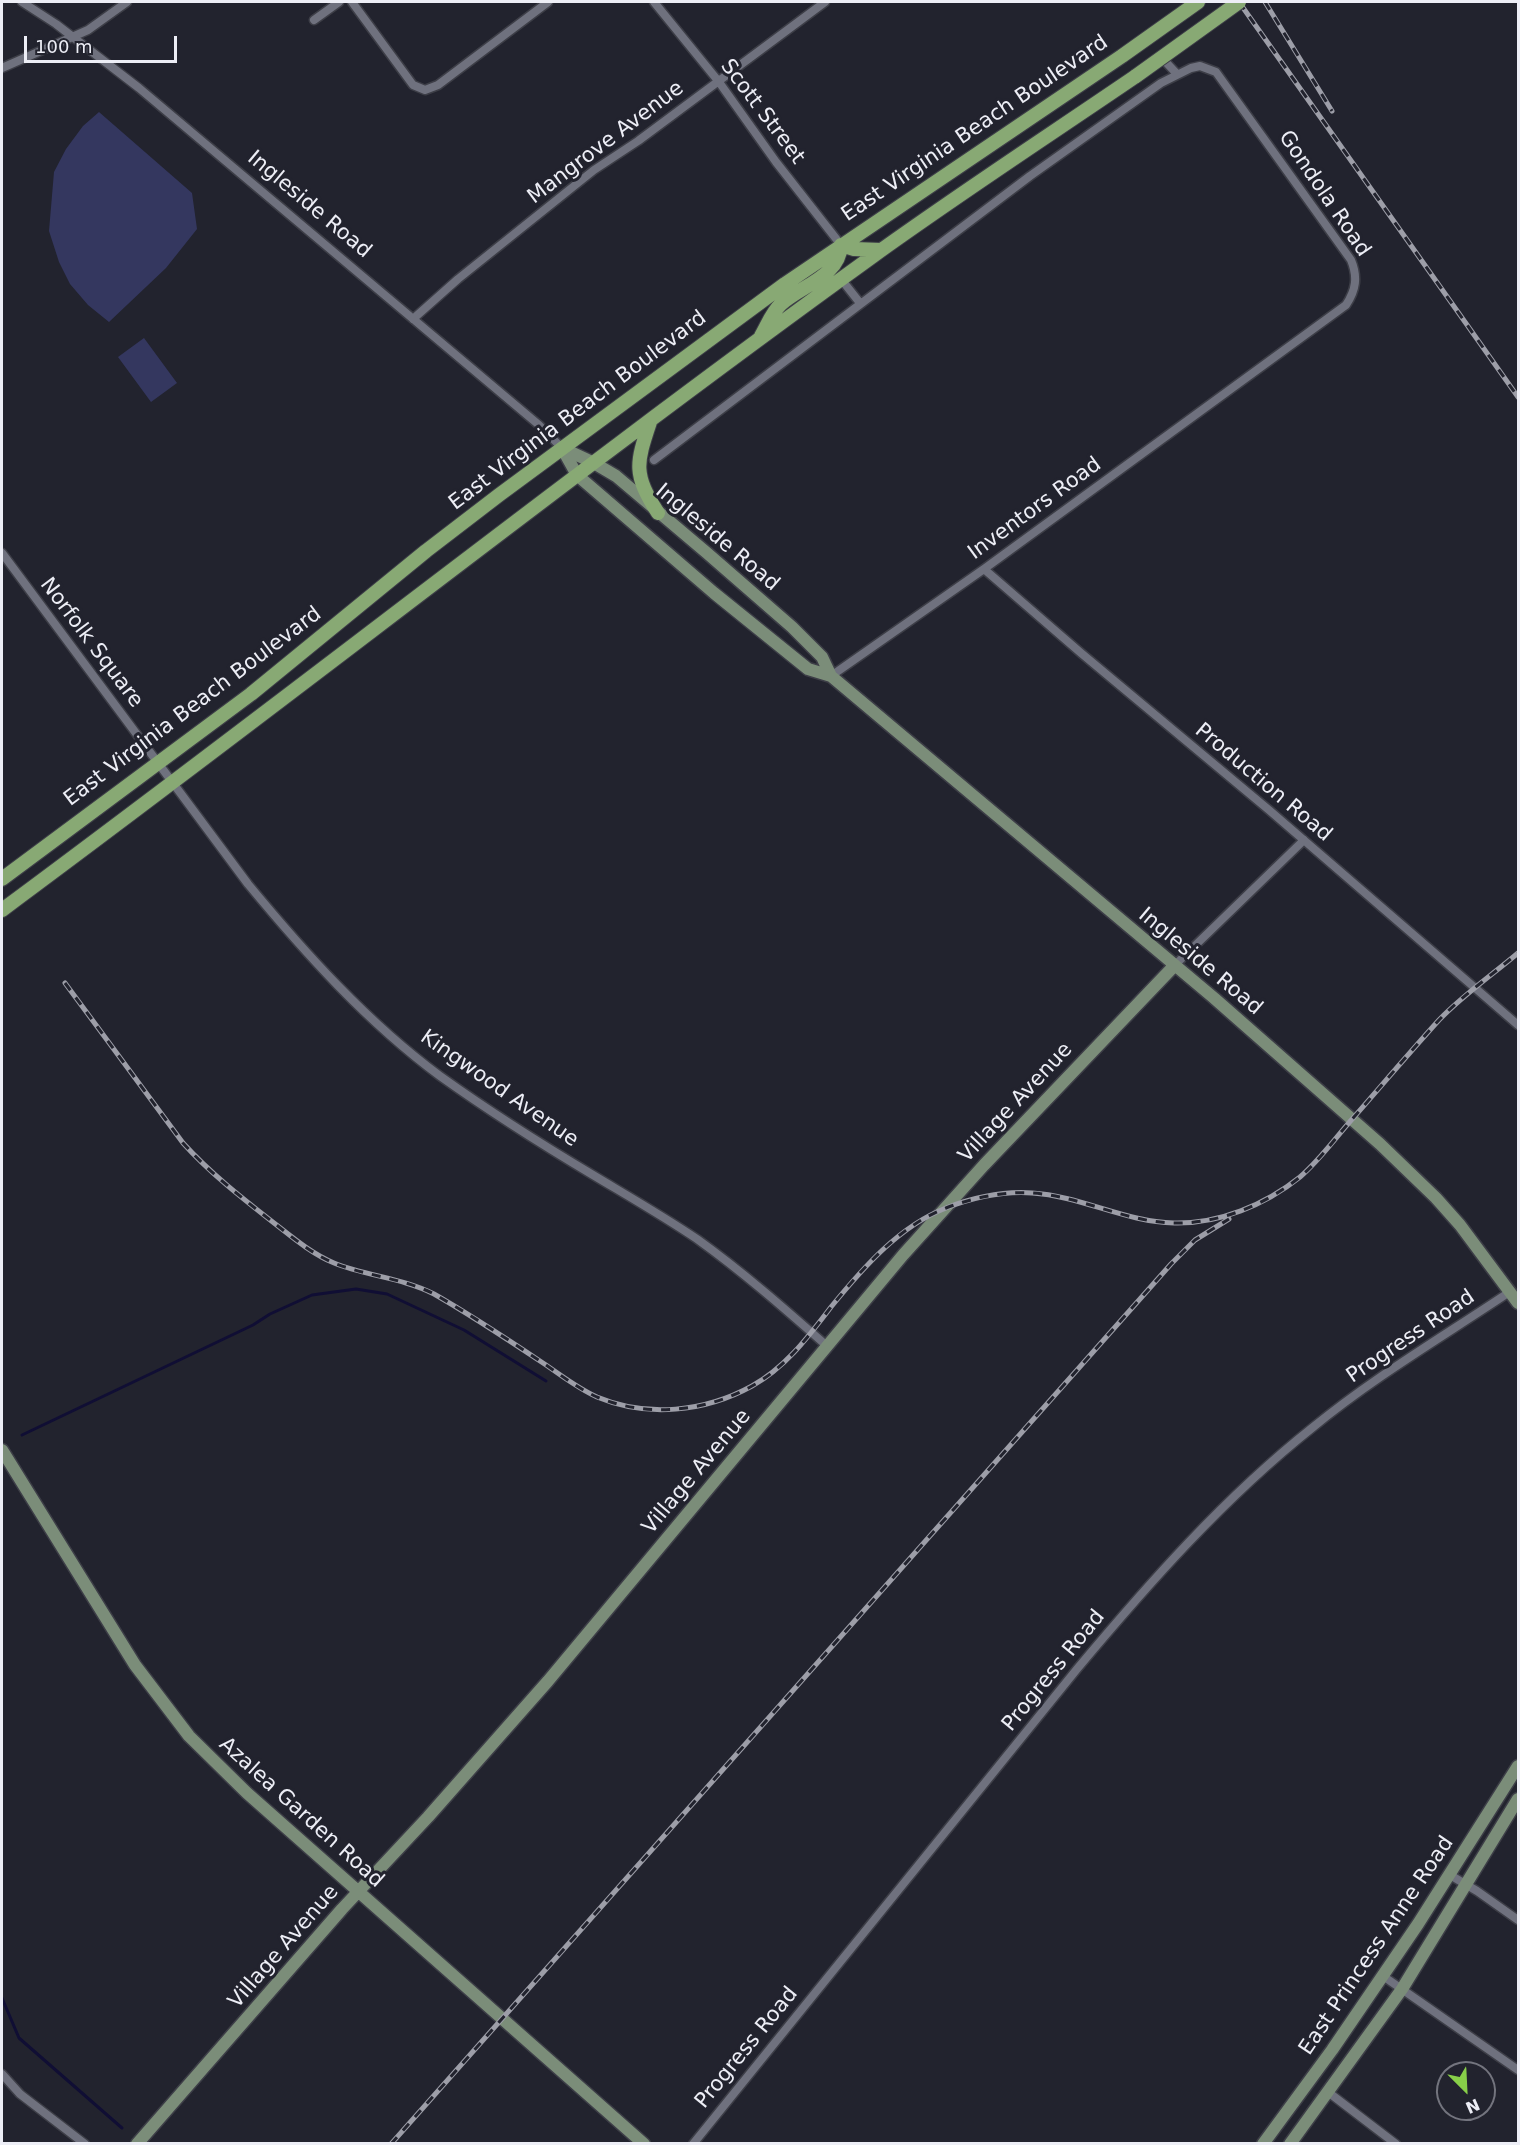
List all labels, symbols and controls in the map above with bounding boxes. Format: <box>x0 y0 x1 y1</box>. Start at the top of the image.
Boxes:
scale bar <box>27 24 180 62</box>
street label: East Virginia Beach Boulevard <box>837 30 1113 228</box>
text: 100 m <box>35 36 93 57</box>
street label: Scott Street <box>714 55 810 169</box>
street label: Mangrove Avenue <box>523 76 689 210</box>
street label: Gondola Road <box>1273 126 1375 262</box>
street label: Ingleside Road <box>242 146 376 264</box>
street label: East Virginia Beach Boulevard <box>444 306 712 516</box>
street label: Inventors Road <box>964 452 1106 566</box>
street label: Ingleside Road <box>650 479 784 597</box>
street label: Norfolk Square <box>34 573 148 713</box>
street label: East Virginia Beach Boulevard <box>59 602 327 812</box>
street label: Production Road <box>1189 718 1337 848</box>
street label: Ingleside Road <box>1133 903 1267 1021</box>
street label: Kingwood Avenue <box>415 1025 583 1153</box>
street label: Village Avenue <box>954 1038 1078 1168</box>
street label: Progress Road <box>1342 1285 1480 1389</box>
street label: Village Avenue <box>637 1404 757 1540</box>
street label: Progress Road <box>997 1605 1111 1737</box>
street label: Azalea Garden Road <box>213 1732 389 1894</box>
street label: East Princess Anne Road <box>1294 1832 1460 2060</box>
street label: Village Avenue <box>224 1880 344 2014</box>
street label: Progress Road <box>690 1982 804 2114</box>
north arrow <box>1436 2061 1496 2121</box>
text: N <box>1463 2095 1483 2117</box>

